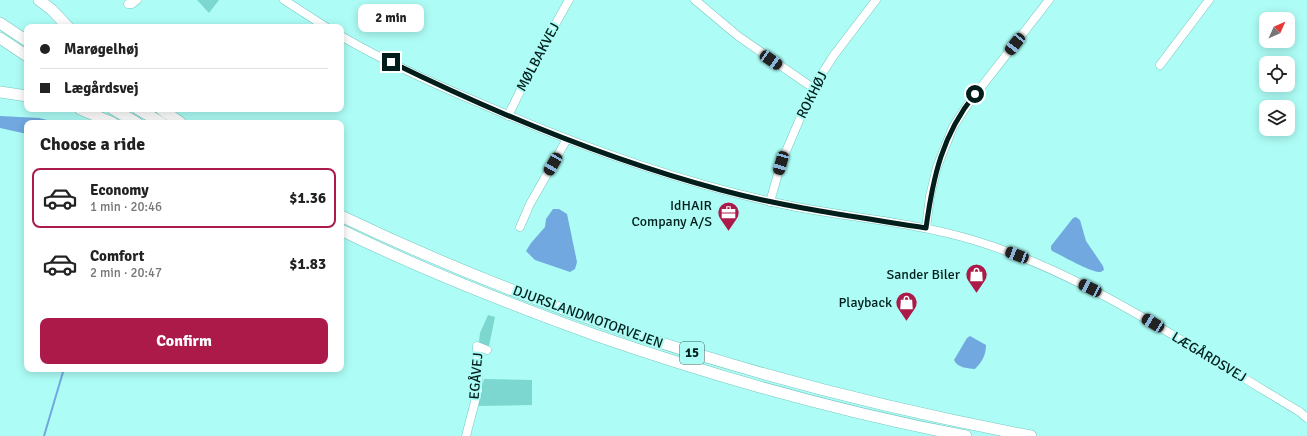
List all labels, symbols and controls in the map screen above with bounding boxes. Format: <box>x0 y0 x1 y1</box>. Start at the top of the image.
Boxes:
callout: 2 min <box>358 4 424 32</box>
text: 2 min <box>375 10 407 26</box>
north arrow <box>1259 12 1295 48</box>
map controls <box>1259 12 1295 136</box>
street label: MØLBAKVEJ <box>513 20 563 94</box>
car <box>1003 31 1027 57</box>
text: Marøgelhøj <box>64 40 139 58</box>
car <box>758 48 784 72</box>
route end <box>382 53 400 71</box>
button: locate <box>1259 56 1295 92</box>
street label: ROKHØJ <box>793 69 831 121</box>
text: Lægårdsvej <box>64 79 138 97</box>
route start <box>966 85 984 103</box>
button: layers <box>1259 100 1295 136</box>
text: Choose a ride <box>40 133 145 155</box>
car <box>772 150 790 176</box>
car <box>542 151 564 177</box>
icon: car <box>42 180 78 216</box>
text: Economy <box>90 181 149 199</box>
text: $1.36 <box>289 189 326 207</box>
place label: IdHAIR Company A/S <box>631 197 712 230</box>
text: 1 min · 20:46 <box>90 199 162 215</box>
office icon: IdHAIR Company A/S <box>715 200 741 233</box>
car <box>1004 245 1030 265</box>
icon: car <box>42 246 78 282</box>
text: Comfort <box>90 247 144 265</box>
text: $1.83 <box>289 255 326 273</box>
shop icon: Sander Biler <box>963 261 989 294</box>
text: 2 min · 20:47 <box>90 265 162 281</box>
place label: Sander Biler <box>886 266 961 283</box>
car <box>1077 277 1103 299</box>
street label: DJURSLANDMOTORVEJEN <box>511 282 665 352</box>
shop icon: Playback <box>894 289 920 322</box>
place label: Playback <box>838 294 892 311</box>
car <box>1140 312 1166 334</box>
button: Confirm <box>40 318 328 364</box>
street label: LÆGÅRDSVEJ <box>1169 328 1249 386</box>
road number: 15 <box>680 342 704 364</box>
street label: EGÅVEJ <box>465 352 487 400</box>

